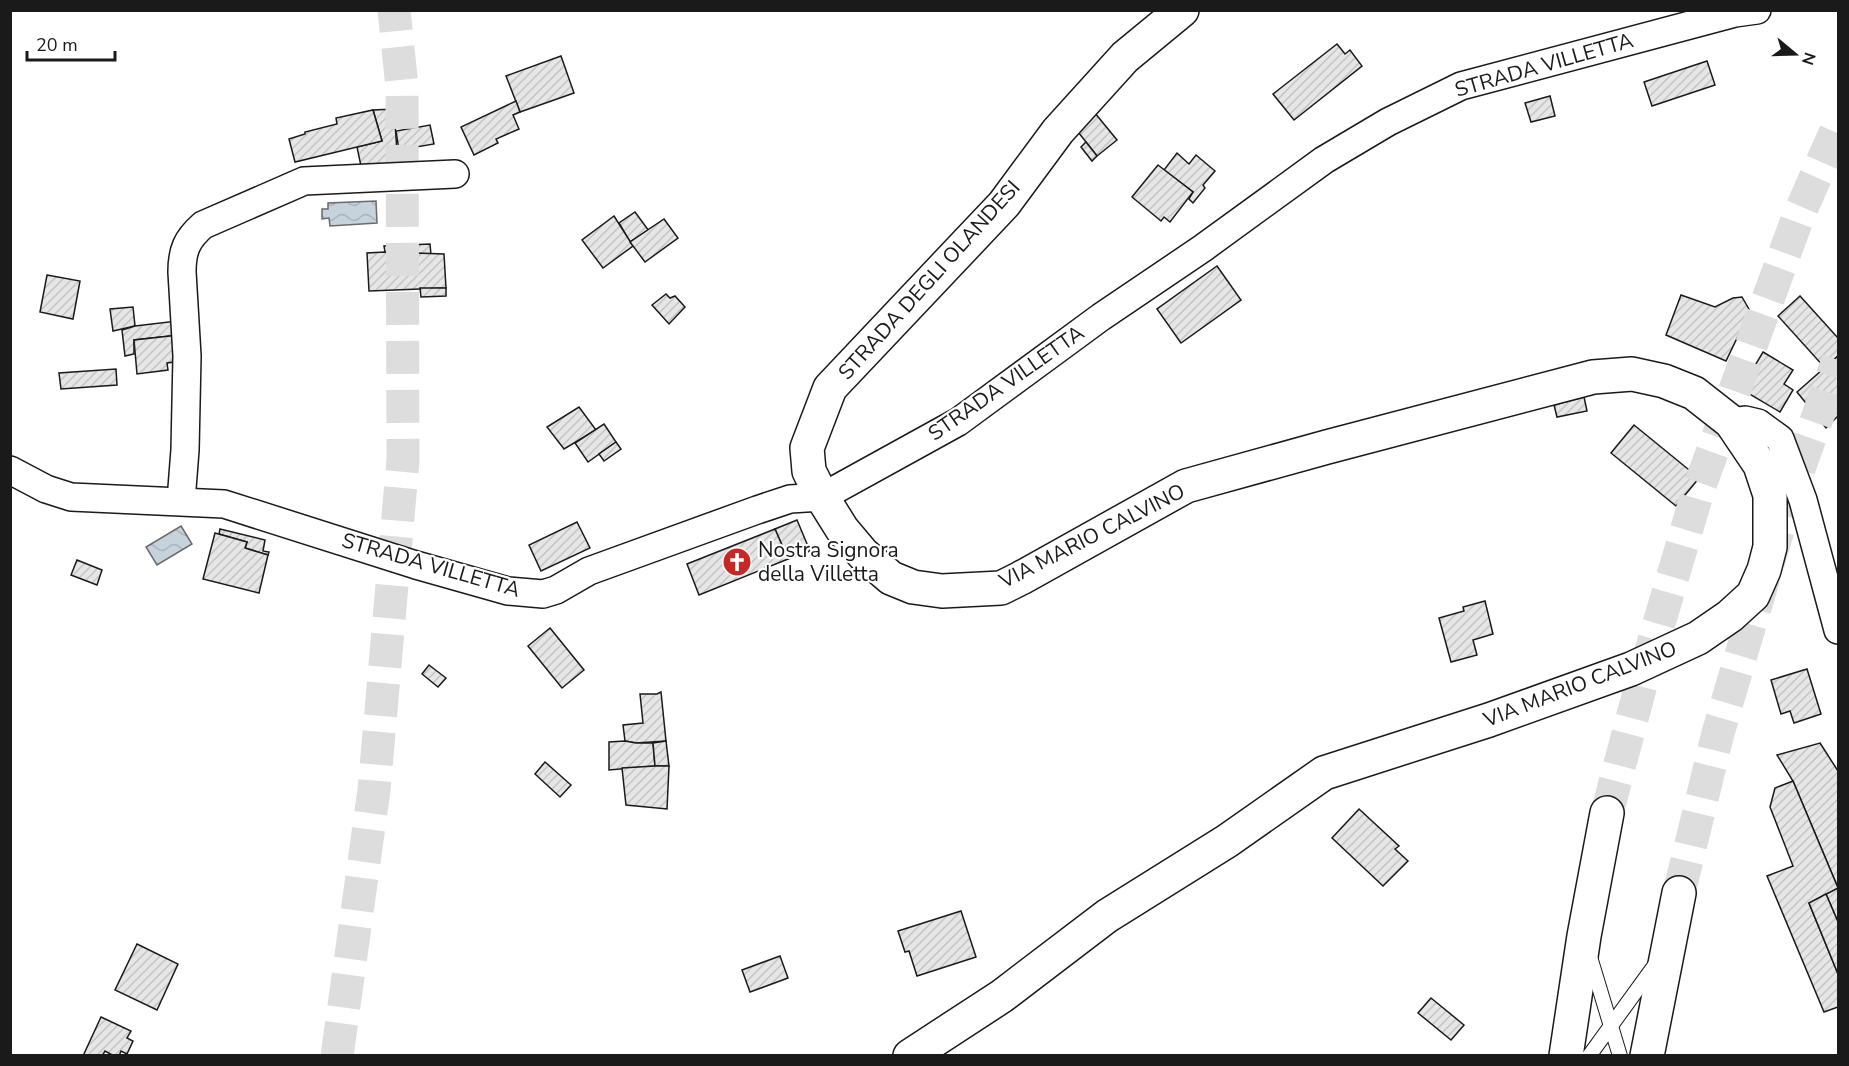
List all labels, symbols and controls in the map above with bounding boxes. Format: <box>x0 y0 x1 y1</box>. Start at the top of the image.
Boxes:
scale bar <box>27 24 116 62</box>
north arrow <box>1765 24 1825 84</box>
street label: STRADA VILLETTA <box>1452 26 1636 104</box>
text: 20 m <box>36 33 78 57</box>
text: N <box>1796 49 1821 68</box>
street label: STRADA DEGLI OLANDESI <box>832 174 1026 386</box>
street label: STRADA VILLETTA <box>923 319 1089 447</box>
street label: VIA MARIO CALVINO <box>994 477 1190 595</box>
street label: STRADA VILLETTA <box>339 526 523 604</box>
place label: Nostra Signora della Villetta <box>758 536 899 588</box>
church icon: Nostra Signora della Villetta <box>721 546 753 578</box>
street label: VIA MARIO CALVINO <box>1478 634 1681 734</box>

